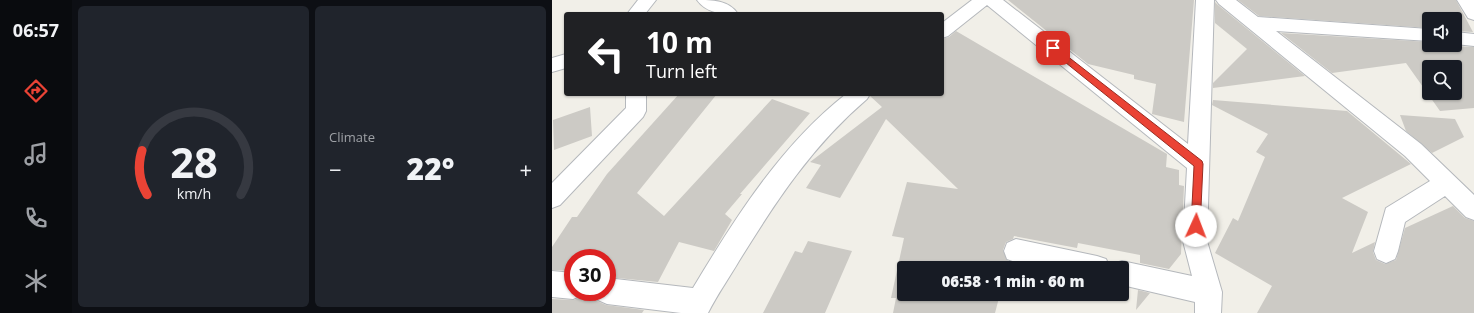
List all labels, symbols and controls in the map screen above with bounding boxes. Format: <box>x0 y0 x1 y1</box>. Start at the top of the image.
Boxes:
map controls <box>1422 12 1462 100</box>
button: sound <box>1422 12 1462 52</box>
text: 06:57 <box>13 18 59 42</box>
text: 10 m <box>646 23 713 61</box>
icon: left <box>580 28 632 80</box>
pin <box>1036 31 1070 65</box>
icon: arrive <box>1042 37 1064 59</box>
text: Turn left <box>646 59 717 83</box>
button: search <box>1422 60 1462 100</box>
icon: directions <box>22 77 50 105</box>
text: Climate <box>329 128 375 146</box>
text: 28 <box>170 133 217 189</box>
icon: music <box>22 140 50 168</box>
text: 22° <box>407 148 454 189</box>
text: − <box>329 154 342 184</box>
text: + <box>519 154 532 184</box>
text: km/h <box>176 183 211 202</box>
icon: phone <box>22 204 50 232</box>
position arrow <box>1175 205 1217 247</box>
speed limit sign: 30 <box>564 249 616 301</box>
icon: climate <box>22 267 50 295</box>
text: 06:58 · 1 min · 60 m <box>942 271 1084 291</box>

